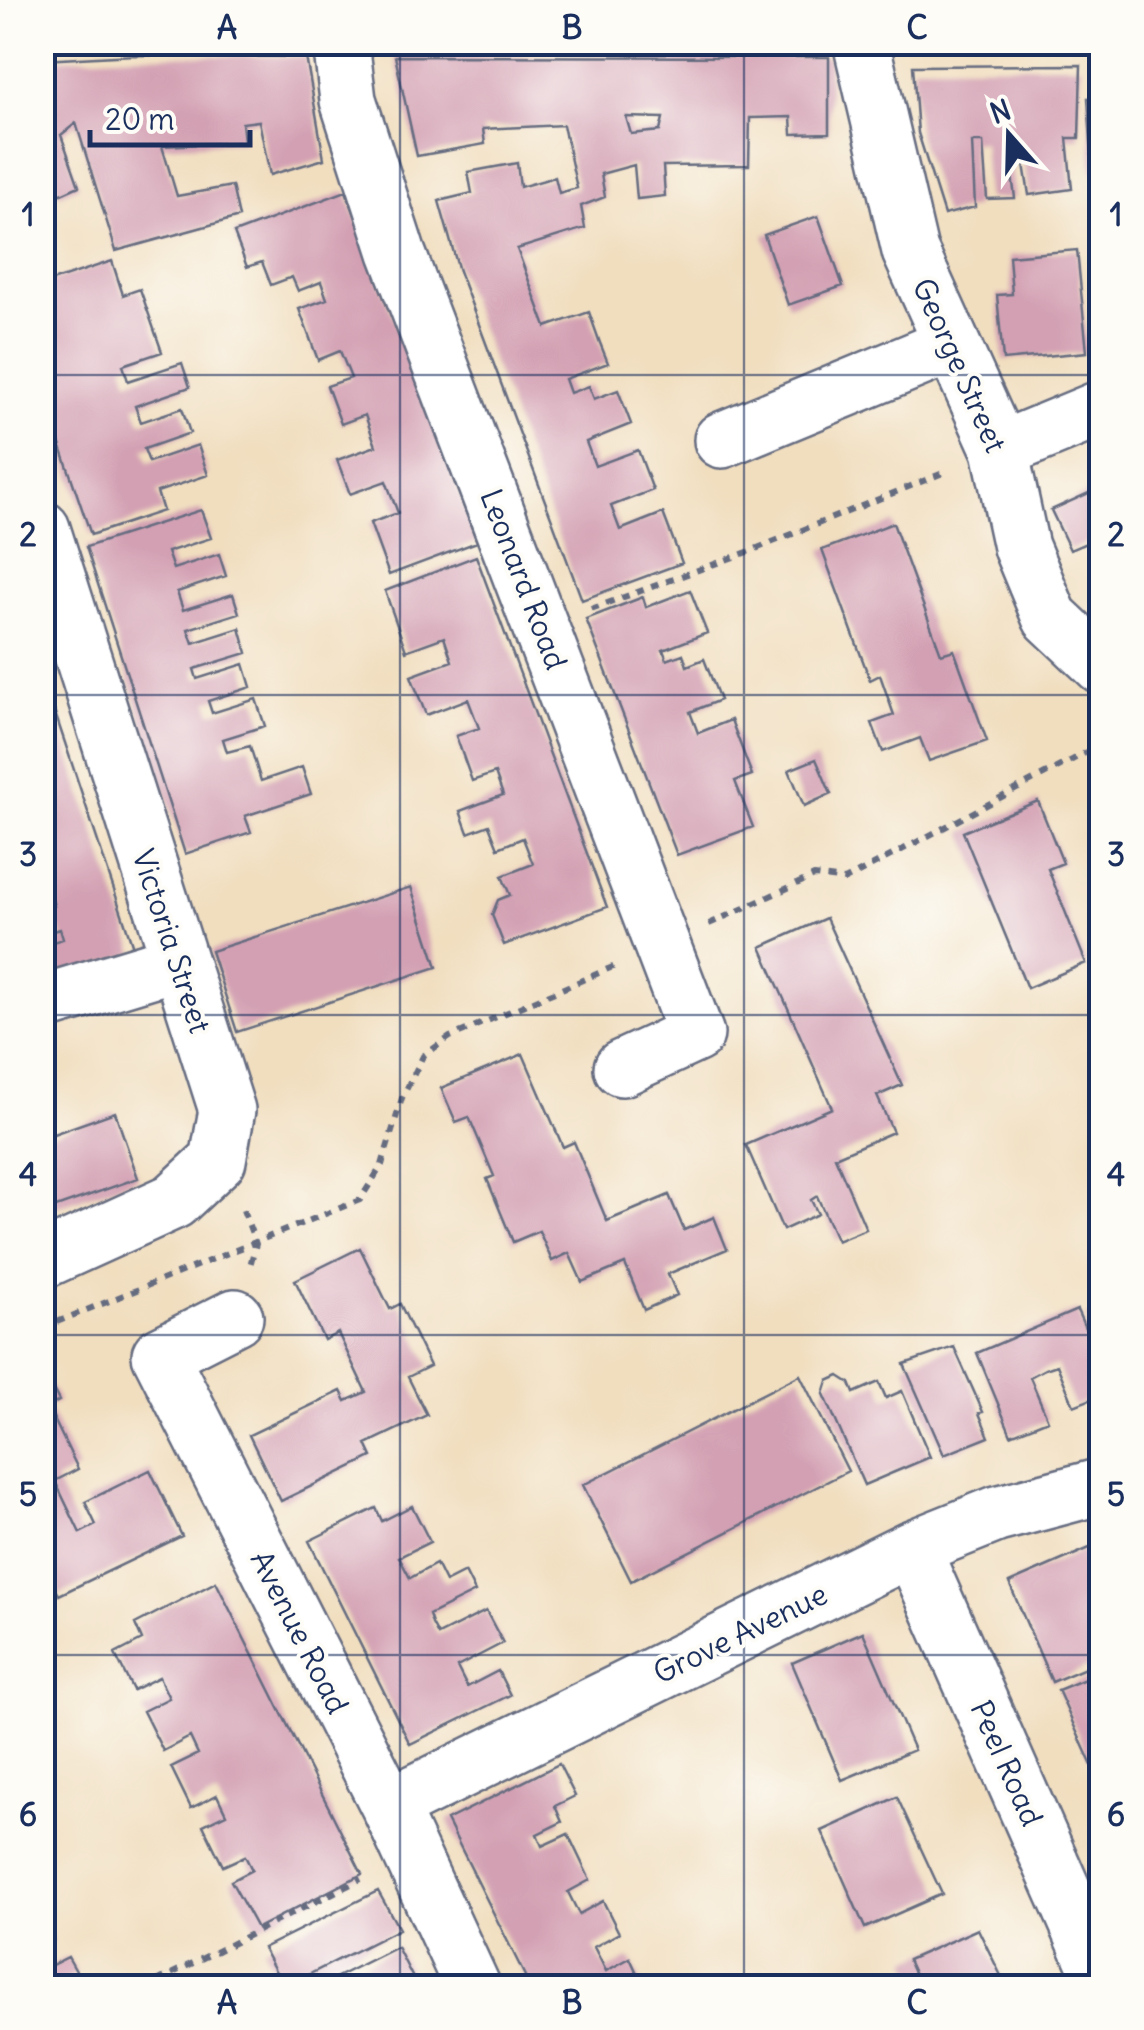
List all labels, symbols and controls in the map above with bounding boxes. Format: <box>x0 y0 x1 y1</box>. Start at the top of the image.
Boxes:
text: A <box>217 7 237 48</box>
text: B <box>562 7 582 48</box>
text: C <box>906 7 928 48</box>
scale bar <box>90 85 250 147</box>
north arrow <box>959 85 1059 185</box>
text: N <box>985 91 1016 132</box>
text: 20 m <box>105 100 175 138</box>
text: 1 <box>22 194 34 235</box>
text: 1 <box>1110 194 1122 235</box>
street label: George Street <box>905 272 1015 458</box>
street label: Leonard Road <box>472 484 576 674</box>
text: 2 <box>19 514 37 555</box>
text: 2 <box>1107 514 1125 555</box>
text: 3 <box>19 834 37 875</box>
text: 3 <box>1107 834 1125 875</box>
street label: Victoria Street <box>124 844 220 1038</box>
text: 4 <box>19 1154 37 1195</box>
text: 4 <box>1107 1154 1125 1195</box>
text: 5 <box>19 1474 37 1515</box>
text: 5 <box>1107 1474 1125 1515</box>
street label: Avenue Road <box>243 1544 357 1720</box>
street label: Grove Avenue <box>647 1575 833 1691</box>
street label: Peel Road <box>963 1694 1051 1832</box>
text: 6 <box>19 1794 37 1835</box>
text: 6 <box>1107 1794 1125 1835</box>
text: A <box>217 1982 237 2023</box>
text: B <box>562 1982 582 2023</box>
text: C <box>906 1982 928 2023</box>

